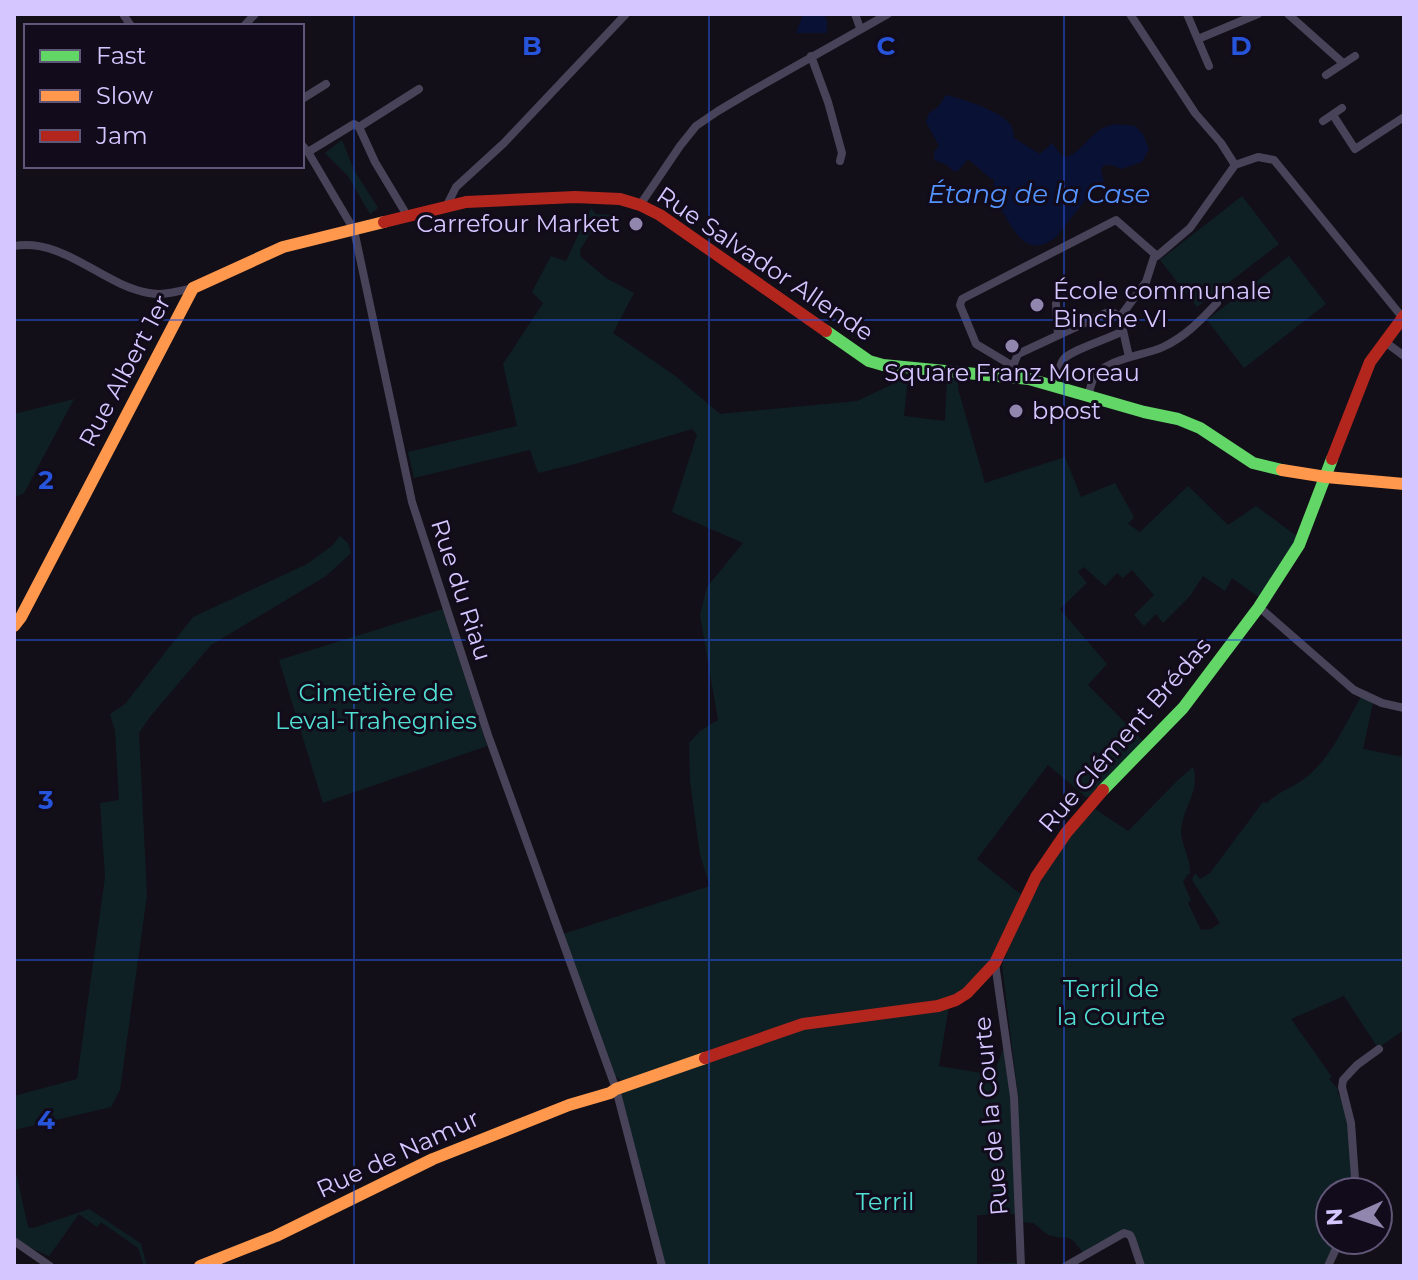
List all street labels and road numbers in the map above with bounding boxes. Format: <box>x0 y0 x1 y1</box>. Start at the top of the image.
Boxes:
street label: Rue Salvador Allende <box>651 180 879 347</box>
street label: Rue Albert 1er <box>72 290 177 452</box>
street label: Rue du Riau <box>425 515 498 664</box>
street label: Rue Clément Brédas <box>1032 631 1217 838</box>
street label: Rue de la Courte <box>967 1015 1014 1217</box>
street label: Rue de Namur <box>312 1103 484 1204</box>

